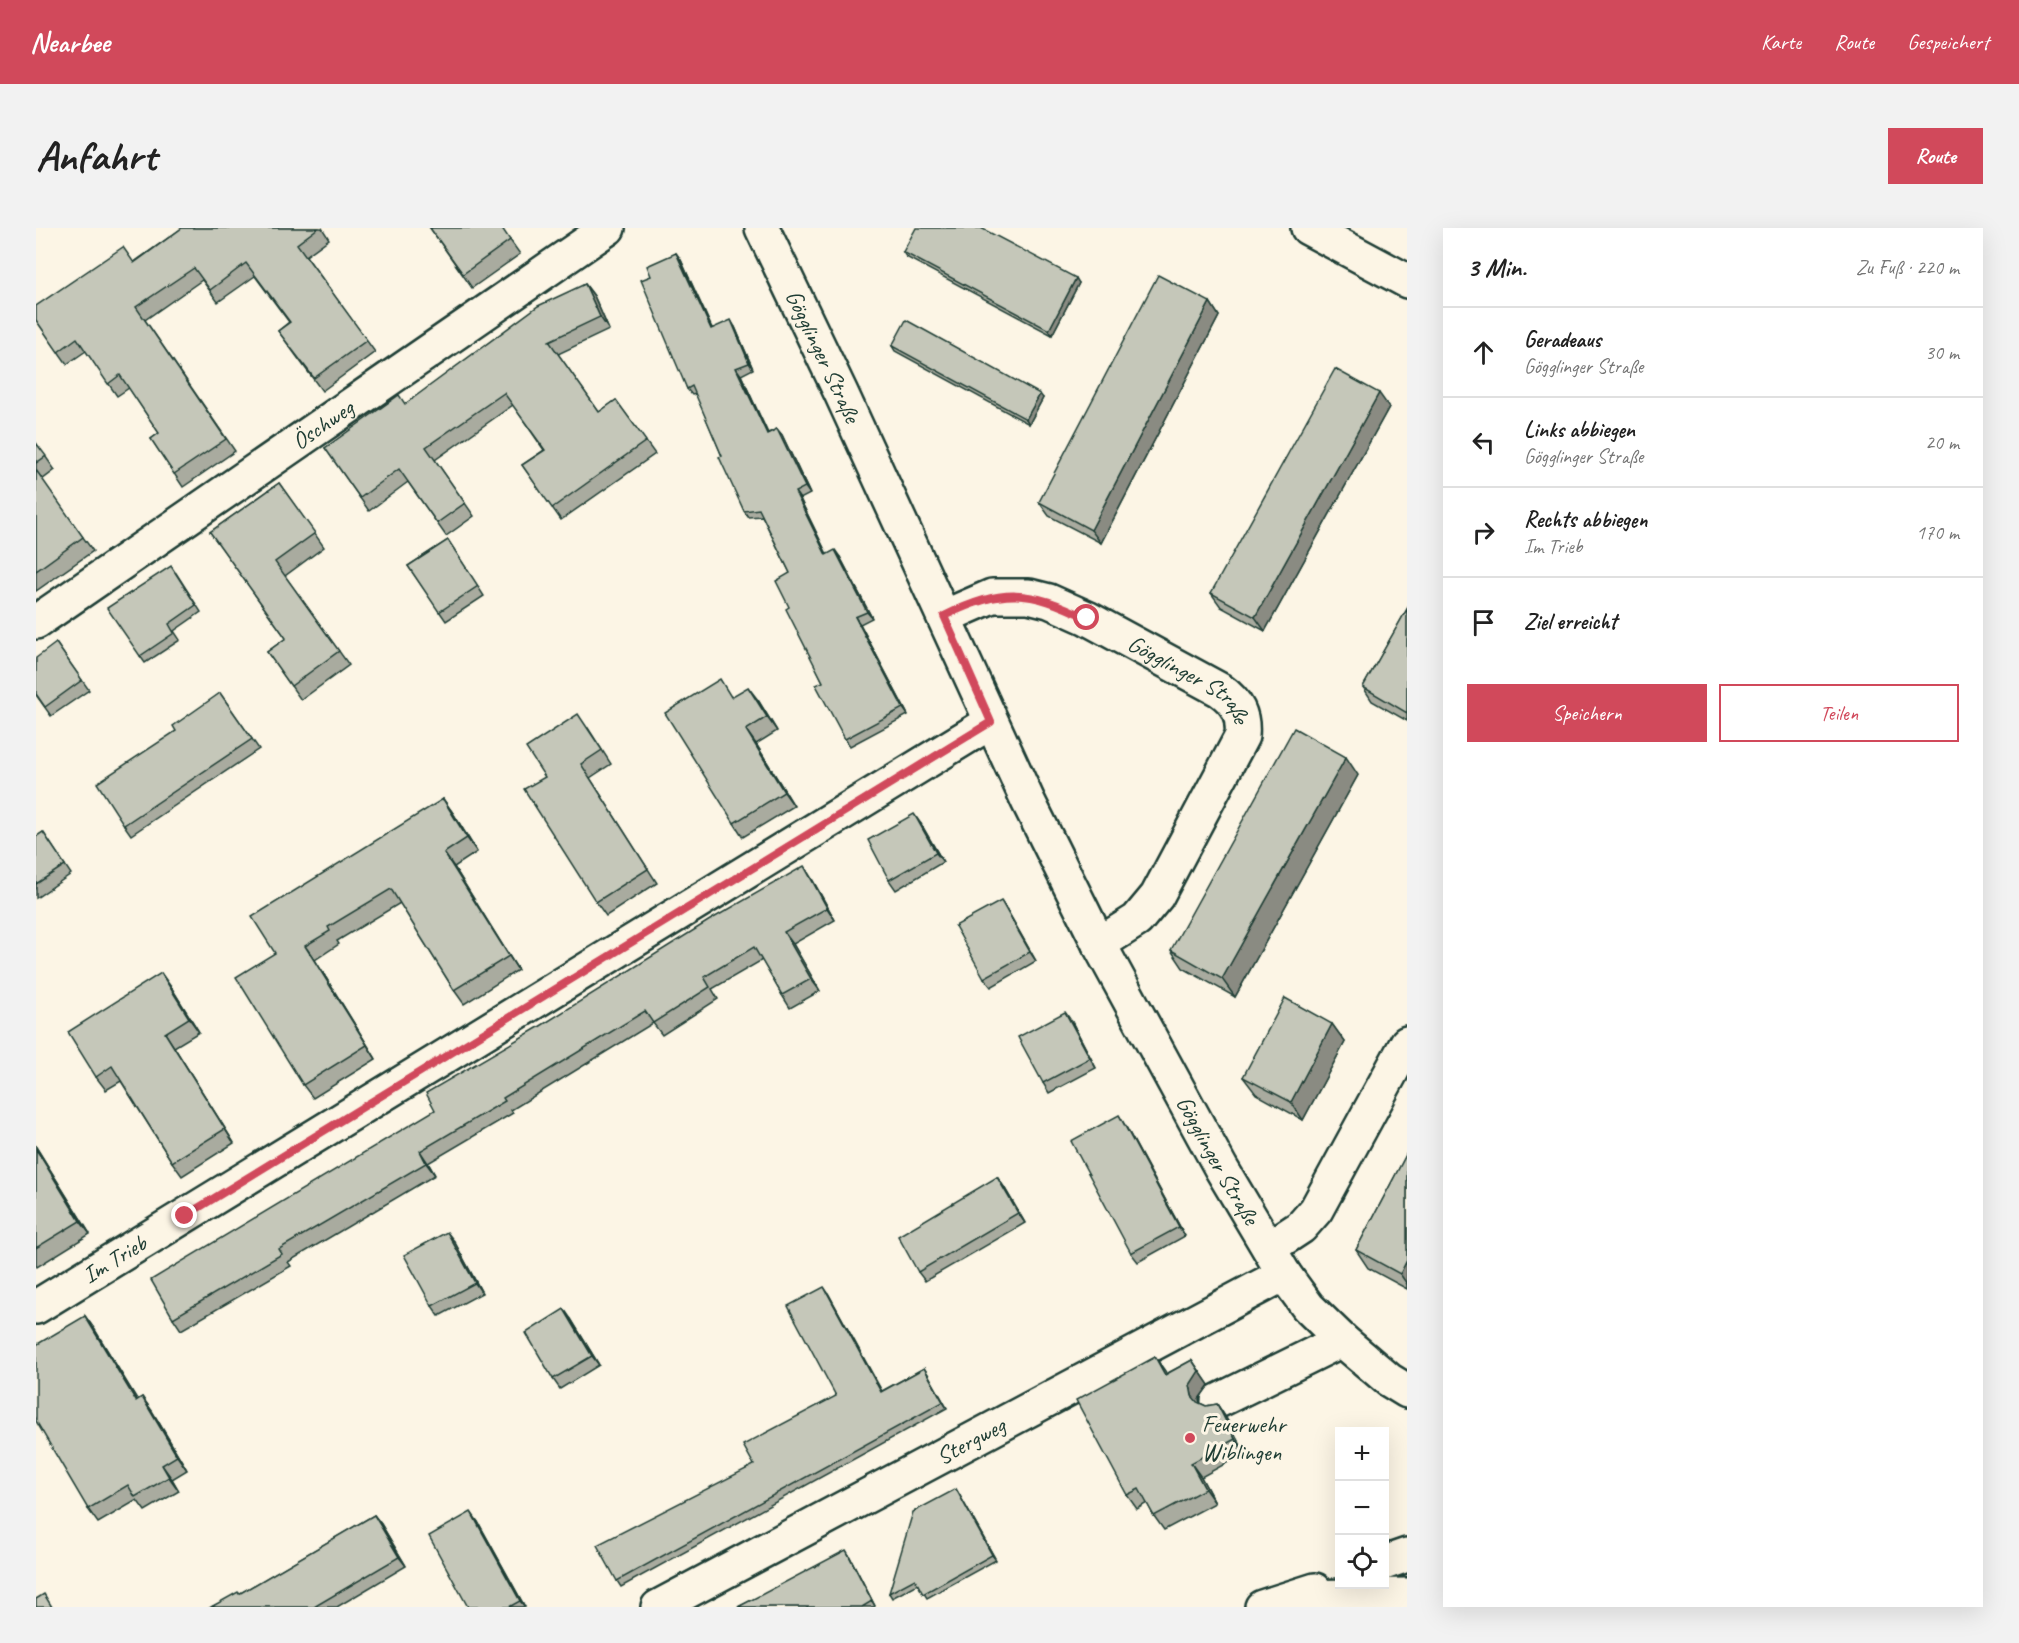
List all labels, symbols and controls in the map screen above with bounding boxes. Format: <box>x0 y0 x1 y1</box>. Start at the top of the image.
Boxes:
text: Nearbee <box>30 25 110 60</box>
text: Karte <box>1761 29 1801 55</box>
text: Route <box>1834 29 1874 55</box>
text: Gespeichert <box>1907 29 1989 55</box>
button: Route <box>1888 128 1983 184</box>
text: Anfahrt <box>36 130 156 183</box>
text: 3 Min. <box>1467 251 1526 284</box>
text: Zu Fuß · 220 m <box>1856 255 1959 280</box>
street label: Gögglinger Straße <box>779 285 868 429</box>
text: Geradeaus <box>1524 326 1601 354</box>
icon: ahead <box>1467 336 1500 369</box>
text: 30 m <box>1925 340 1959 365</box>
text: Gögglinger Straße <box>1524 354 1643 379</box>
street label: Öschweg <box>286 391 361 456</box>
text: Links abbiegen <box>1524 416 1635 444</box>
icon: left <box>1467 426 1500 459</box>
text: 20 m <box>1925 430 1959 455</box>
text: Gögglinger Straße <box>1524 444 1643 469</box>
text: Rechts abbiegen <box>1524 506 1647 534</box>
icon: right <box>1467 516 1500 549</box>
text: 170 m <box>1916 520 1959 545</box>
text: Im Trieb <box>1524 534 1582 559</box>
route start <box>1073 604 1099 630</box>
icon: arrive <box>1467 606 1500 639</box>
text: Ziel erreicht <box>1524 608 1617 636</box>
street label: Gögglinger Straße <box>1123 628 1257 728</box>
button: Speichern <box>1467 684 1707 742</box>
button: Teilen <box>1719 684 1959 742</box>
street label: Gögglinger Straße <box>1169 1090 1267 1232</box>
route end <box>171 1202 197 1228</box>
street label: Im Trieb <box>77 1227 153 1290</box>
street label: Stergweg <box>931 1409 1012 1471</box>
place label: Feuerwehr Wiblingen <box>1202 1409 1288 1467</box>
map controls <box>1335 1427 1389 1589</box>
button: + <box>1335 1427 1389 1481</box>
marker: Feuerwehr Wiblingen <box>1183 1431 1197 1445</box>
button: − <box>1335 1481 1389 1535</box>
button: locate <box>1335 1535 1389 1589</box>

